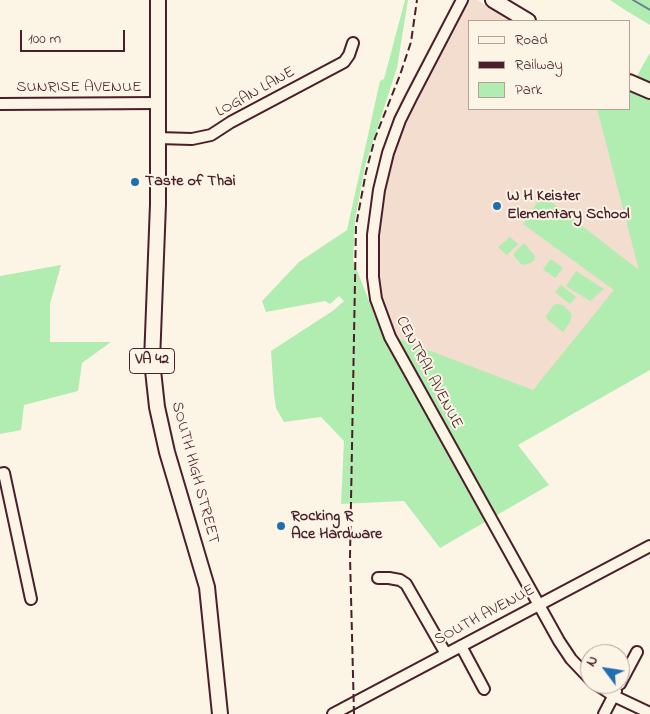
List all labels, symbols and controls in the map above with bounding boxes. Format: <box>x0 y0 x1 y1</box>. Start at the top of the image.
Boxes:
scale bar <box>22 20 128 52</box>
legend <box>468 20 630 110</box>
text: 100 m <box>28 28 61 50</box>
text: Road <box>515 29 548 51</box>
text: Railway <box>515 54 563 76</box>
street label: LOGAN LANE <box>213 63 299 123</box>
street label: SUNRISE AVENUE <box>16 78 142 98</box>
text: Park <box>515 79 542 101</box>
place label: Taste of Thai <box>145 172 236 192</box>
marker: Taste of Thai <box>129 176 141 188</box>
place label: W H Keister Elementary School <box>507 187 630 225</box>
marker: W H Keister Elementary School <box>491 200 503 212</box>
street label: CENTRAL AVENUE <box>390 313 466 433</box>
road number: VA 42 <box>130 348 174 374</box>
street label: SOUTH HIGH STREET <box>166 400 222 546</box>
place label: Rocking R Ace Hardware <box>291 507 382 545</box>
marker: Rocking R Ace Hardware <box>275 520 287 532</box>
street label: SOUTH AVENUE <box>431 581 539 651</box>
north arrow <box>580 644 630 694</box>
text: N <box>581 652 604 671</box>

